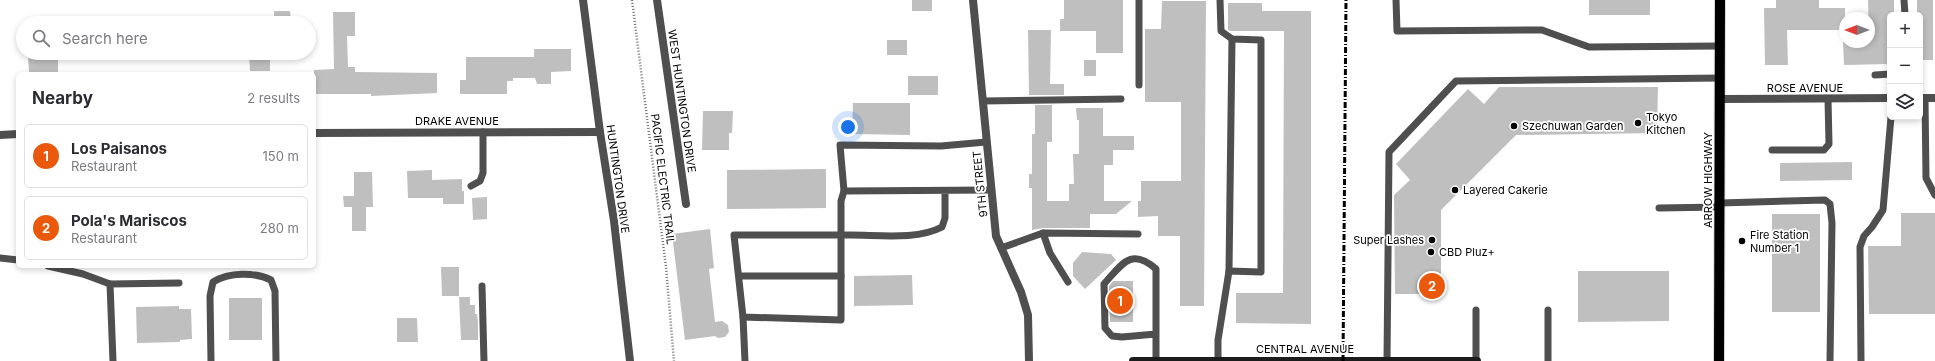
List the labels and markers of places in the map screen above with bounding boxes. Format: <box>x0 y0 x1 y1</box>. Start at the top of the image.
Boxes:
place label: Tokyo Kitchen <box>1646 110 1685 137</box>
marker: Tokyo Kitchen <box>1633 118 1643 128</box>
place label: Szechuwan Garden <box>1522 119 1623 133</box>
marker: Szechuwan Garden <box>1509 121 1519 131</box>
place label: Layered Cakerie <box>1463 183 1548 197</box>
marker: Layered Cakerie <box>1450 185 1460 195</box>
place label: Fire Station Number 1 <box>1750 228 1809 255</box>
place label: Super Lashes <box>1353 233 1424 247</box>
marker: Super Lashes <box>1427 235 1437 245</box>
marker: Fire Station Number 1 <box>1737 236 1747 246</box>
place label: CBD Pluz+ <box>1439 245 1495 259</box>
marker: CBD Pluz+ <box>1426 247 1436 257</box>
pin: 2 <box>1419 271 1445 301</box>
pin: 1 <box>1107 286 1133 316</box>

